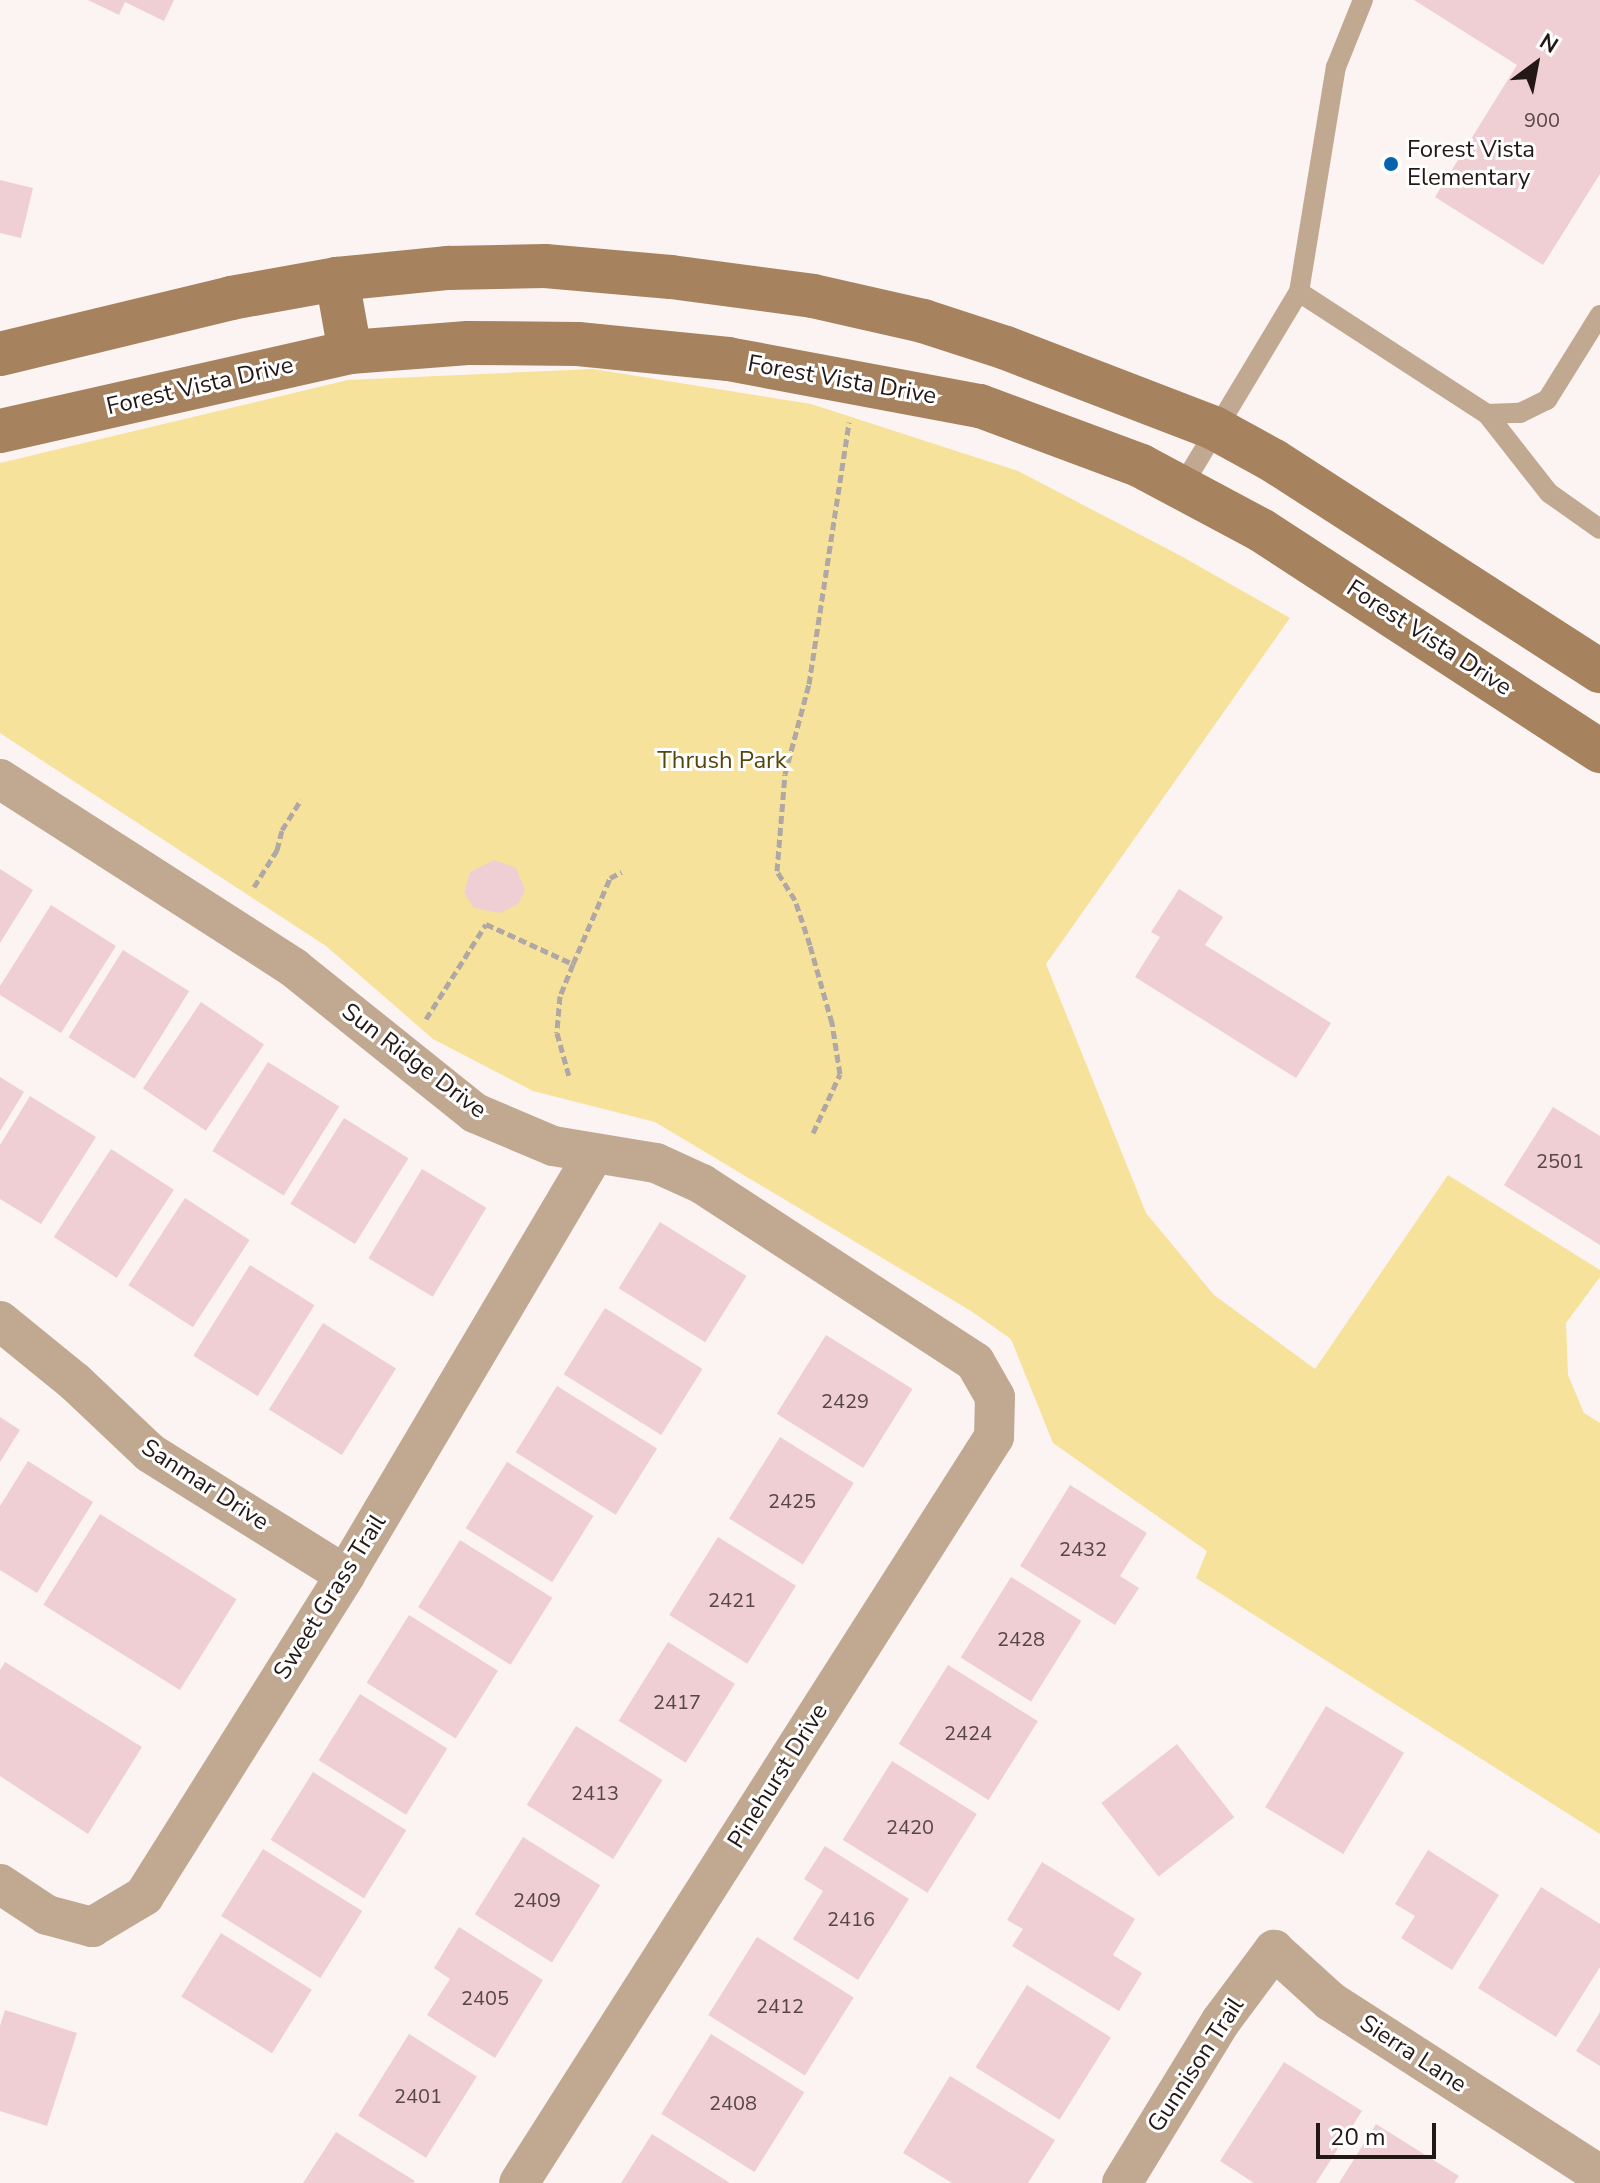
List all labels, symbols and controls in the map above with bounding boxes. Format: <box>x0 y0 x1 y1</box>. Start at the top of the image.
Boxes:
north arrow <box>1496 24 1576 104</box>
text: N <box>1534 27 1564 61</box>
house number: 900 <box>1524 108 1560 132</box>
place label: Forest Vista Elementary <box>1407 136 1535 192</box>
marker: Forest Vista Elementary <box>1382 155 1400 173</box>
street label: Forest Vista Drive <box>745 349 939 411</box>
street label: Forest Vista Drive <box>104 350 296 422</box>
street label: Forest Vista Drive <box>1341 574 1517 702</box>
park label: Thrush Park <box>657 747 787 775</box>
street label: Sun Ridge Drive <box>336 997 492 1125</box>
house number: 2501 <box>1536 1149 1584 1173</box>
house number: 2429 <box>821 1389 869 1413</box>
street label: Sanmar Drive <box>136 1433 274 1537</box>
house number: 2425 <box>768 1489 816 1513</box>
street label: Sweet Grass Trail <box>268 1509 392 1685</box>
house number: 2432 <box>1059 1537 1107 1561</box>
house number: 2421 <box>708 1588 756 1612</box>
house number: 2428 <box>997 1627 1045 1651</box>
house number: 2417 <box>653 1690 701 1714</box>
street label: Pinehurst Drive <box>722 1698 834 1854</box>
house number: 2424 <box>944 1721 992 1745</box>
house number: 2413 <box>571 1781 619 1805</box>
house number: 2420 <box>886 1815 934 1839</box>
house number: 2409 <box>513 1888 561 1912</box>
house number: 2416 <box>827 1907 875 1931</box>
house number: 2405 <box>461 1986 509 2010</box>
street label: Gunnison Trail <box>1142 1992 1250 2138</box>
house number: 2412 <box>756 1994 804 2018</box>
street label: Sierra Lane <box>1354 2009 1472 2099</box>
house number: 2401 <box>394 2084 442 2108</box>
house number: 2408 <box>709 2091 757 2115</box>
scale bar <box>1320 2107 1440 2157</box>
text: 20 m <box>1330 2121 1386 2153</box>

